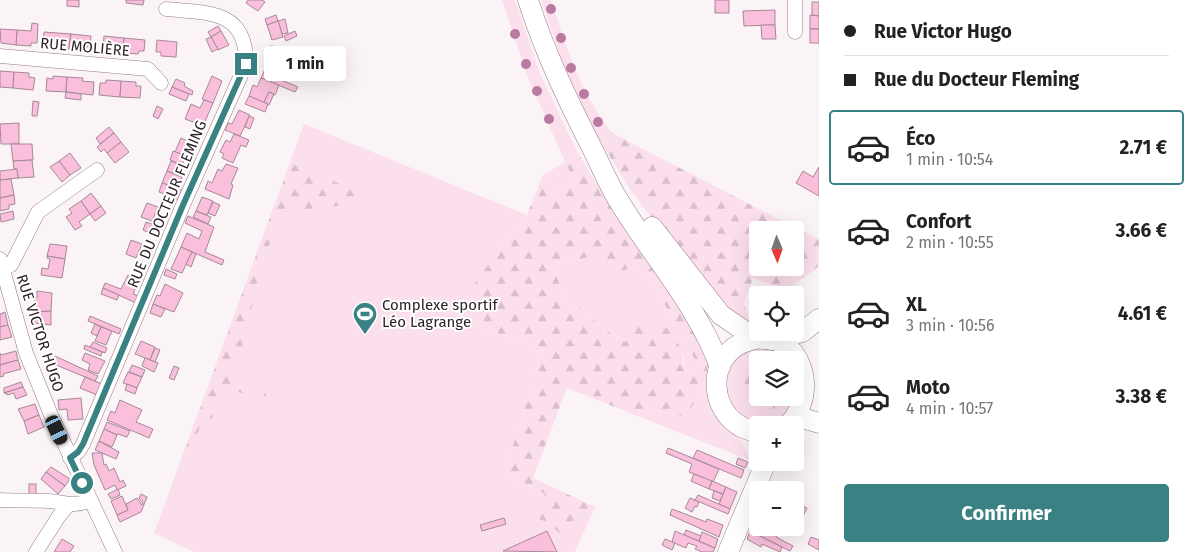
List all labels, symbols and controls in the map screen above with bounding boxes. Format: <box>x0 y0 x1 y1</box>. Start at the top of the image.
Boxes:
text: Rue Victor Hugo <box>874 20 1012 43</box>
street label: RUE MOLIÈRE <box>39 34 131 60</box>
callout: 1 min <box>264 46 346 82</box>
route end <box>235 53 257 75</box>
text: 1 min <box>286 54 324 73</box>
text: Rue du Docteur Fleming <box>874 68 1079 91</box>
street label: RUE DU DOCTEUR FLEMING <box>124 118 210 290</box>
icon: car <box>846 125 891 170</box>
text: Éco <box>906 127 935 150</box>
text: 2.71 € <box>1119 136 1167 159</box>
text: 1 min · 10:54 <box>906 150 993 169</box>
icon: car <box>846 208 891 253</box>
text: Confort <box>906 210 971 233</box>
text: 3.66 € <box>1116 219 1167 242</box>
north arrow <box>749 221 804 276</box>
map controls <box>749 221 804 536</box>
text: 2 min · 10:55 <box>906 233 994 252</box>
street label: RUE VICTOR HUGO <box>13 272 67 394</box>
button: locate <box>749 286 804 341</box>
icon: car <box>846 291 891 336</box>
text: XL <box>906 293 927 316</box>
place label: Complexe sportif Léo Lagrange <box>382 296 498 331</box>
sports icon: Complexe sportif Léo Lagrange <box>352 301 378 335</box>
text: 4.61 € <box>1118 302 1167 325</box>
text: 3 min · 10:56 <box>906 316 994 335</box>
button: layers <box>749 351 804 406</box>
icon: car <box>846 374 891 419</box>
text: Moto <box>906 376 950 399</box>
text: 3.38 € <box>1116 385 1167 408</box>
text: 4 min · 10:57 <box>906 399 993 418</box>
car <box>43 413 70 447</box>
button: + <box>749 416 804 471</box>
route start <box>71 472 93 494</box>
button: − <box>749 481 804 536</box>
button: Confirmer <box>844 484 1169 542</box>

